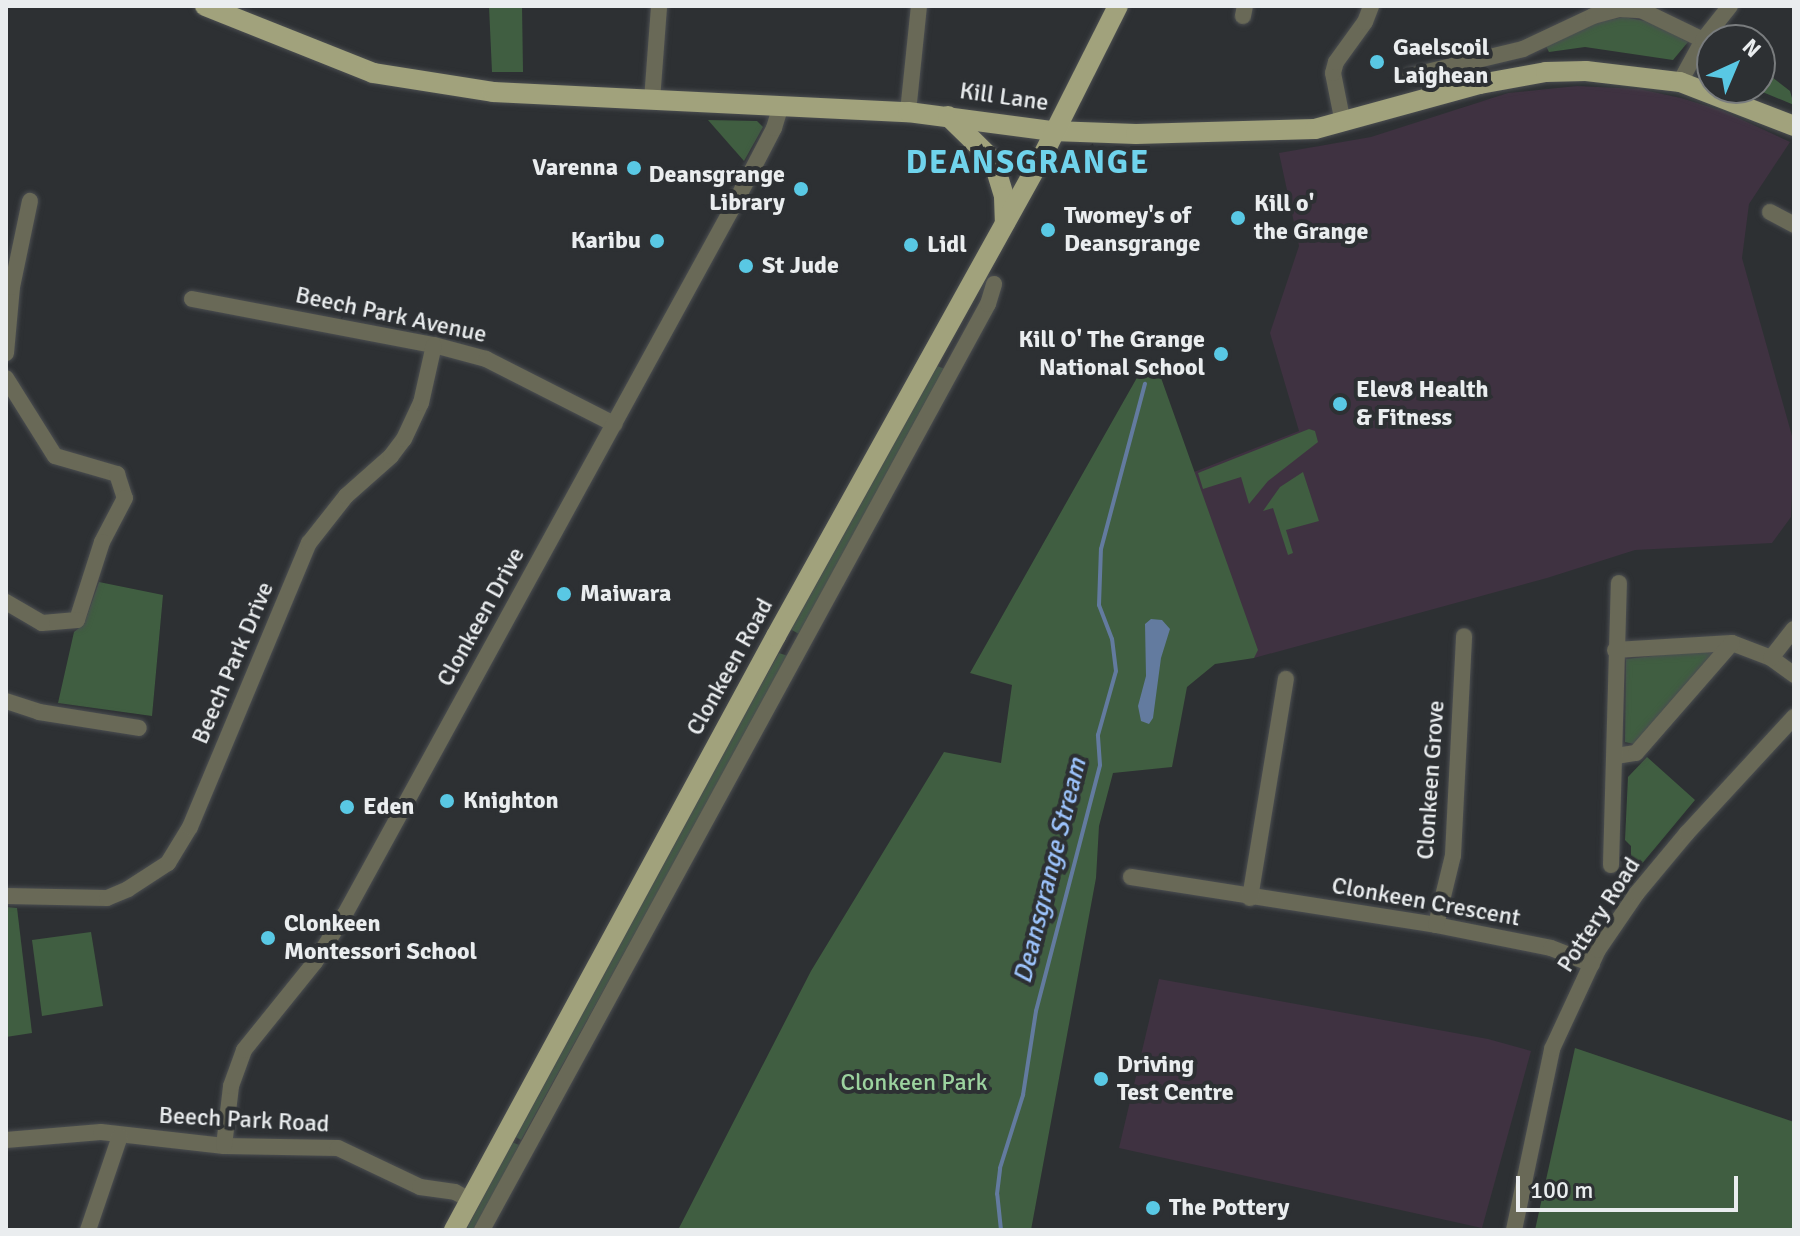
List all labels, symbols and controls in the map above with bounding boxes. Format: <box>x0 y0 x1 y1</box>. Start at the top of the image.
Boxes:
north arrow <box>1696 24 1776 104</box>
text: N <box>1737 33 1767 63</box>
place label: Gaelscoil Laighean <box>1393 34 1489 90</box>
marker: Gaelscoil Laighean <box>1368 53 1386 71</box>
street label: Kill Lane <box>958 77 1050 117</box>
district label: DEANSGRANGE <box>906 144 1150 182</box>
place label: Varenna <box>532 154 618 182</box>
marker: Varenna <box>625 159 643 177</box>
place label: Deansgrange Library <box>649 161 785 217</box>
marker: Deansgrange Library <box>792 180 810 198</box>
place label: Kill o' the Grange <box>1254 190 1368 246</box>
place label: Twomey's of Deansgrange <box>1064 202 1200 258</box>
marker: Kill o' the Grange <box>1229 209 1247 227</box>
marker: Twomey's of Deansgrange <box>1039 221 1057 239</box>
place label: Karibu <box>571 227 641 255</box>
place label: Lidl <box>927 231 967 259</box>
marker: Karibu <box>648 232 666 250</box>
marker: Lidl <box>902 236 920 254</box>
place label: St Jude <box>762 252 839 280</box>
marker: St Jude <box>737 257 755 275</box>
street label: Beech Park Avenue <box>293 281 489 349</box>
place label: Kill O' The Grange National School <box>1018 326 1205 382</box>
marker: Kill O' The Grange National School <box>1212 345 1230 363</box>
place label: Elev8 Health & Fitness <box>1356 376 1488 432</box>
marker: Elev8 Health & Fitness <box>1331 395 1349 413</box>
street label: Clonkeen Drive <box>431 542 531 692</box>
street label: Beech Park Drive <box>186 578 280 748</box>
place label: Maiwara <box>580 580 671 608</box>
marker: Maiwara <box>555 585 573 603</box>
street label: Clonkeen Road <box>681 593 779 741</box>
street label: Clonkeen Grove <box>1411 699 1451 861</box>
water label: Deansgrange Stream <box>1008 755 1094 987</box>
place label: Knighton <box>463 787 559 815</box>
marker: Knighton <box>438 792 456 810</box>
place label: Eden <box>363 793 414 821</box>
marker: Eden <box>338 798 356 816</box>
street label: Pottery Road <box>1551 852 1647 978</box>
street label: Clonkeen Crescent <box>1329 871 1523 933</box>
place label: Clonkeen Montessori School <box>284 910 477 966</box>
marker: Clonkeen Montessori School <box>259 929 277 947</box>
place label: Driving Test Centre <box>1117 1051 1234 1107</box>
park label: Clonkeen Park <box>841 1069 987 1097</box>
marker: Driving Test Centre <box>1092 1070 1110 1088</box>
street label: Beech Park Road <box>158 1101 330 1139</box>
scale bar <box>1520 1160 1742 1210</box>
text: 100 m <box>1530 1175 1593 1205</box>
place label: The Pottery <box>1169 1194 1290 1222</box>
marker: The Pottery <box>1144 1199 1162 1217</box>

